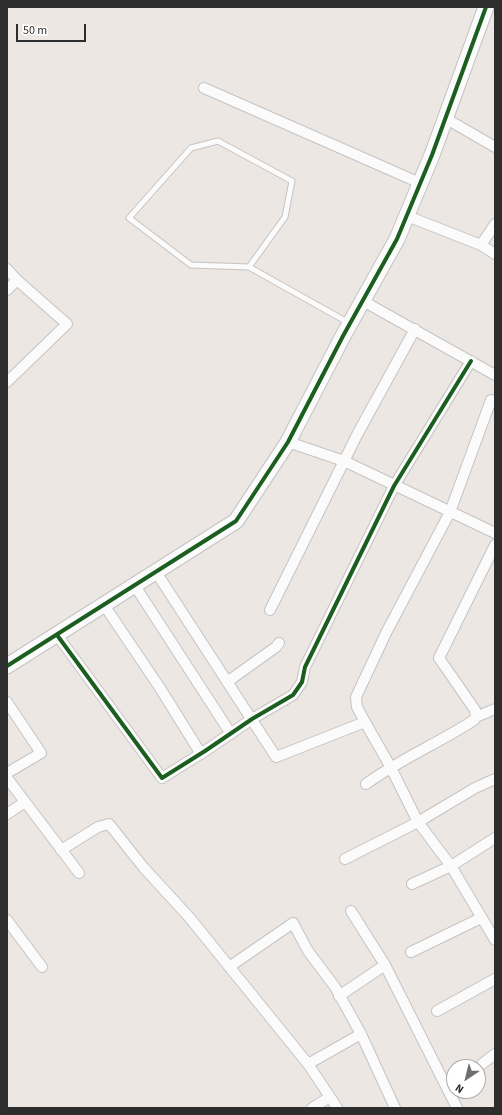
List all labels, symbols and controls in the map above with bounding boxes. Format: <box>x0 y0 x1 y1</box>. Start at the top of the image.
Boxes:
scale bar <box>18 16 88 42</box>
text: 50 m <box>23 22 47 39</box>
north arrow <box>446 1059 486 1099</box>
text: N <box>452 1080 467 1097</box>

